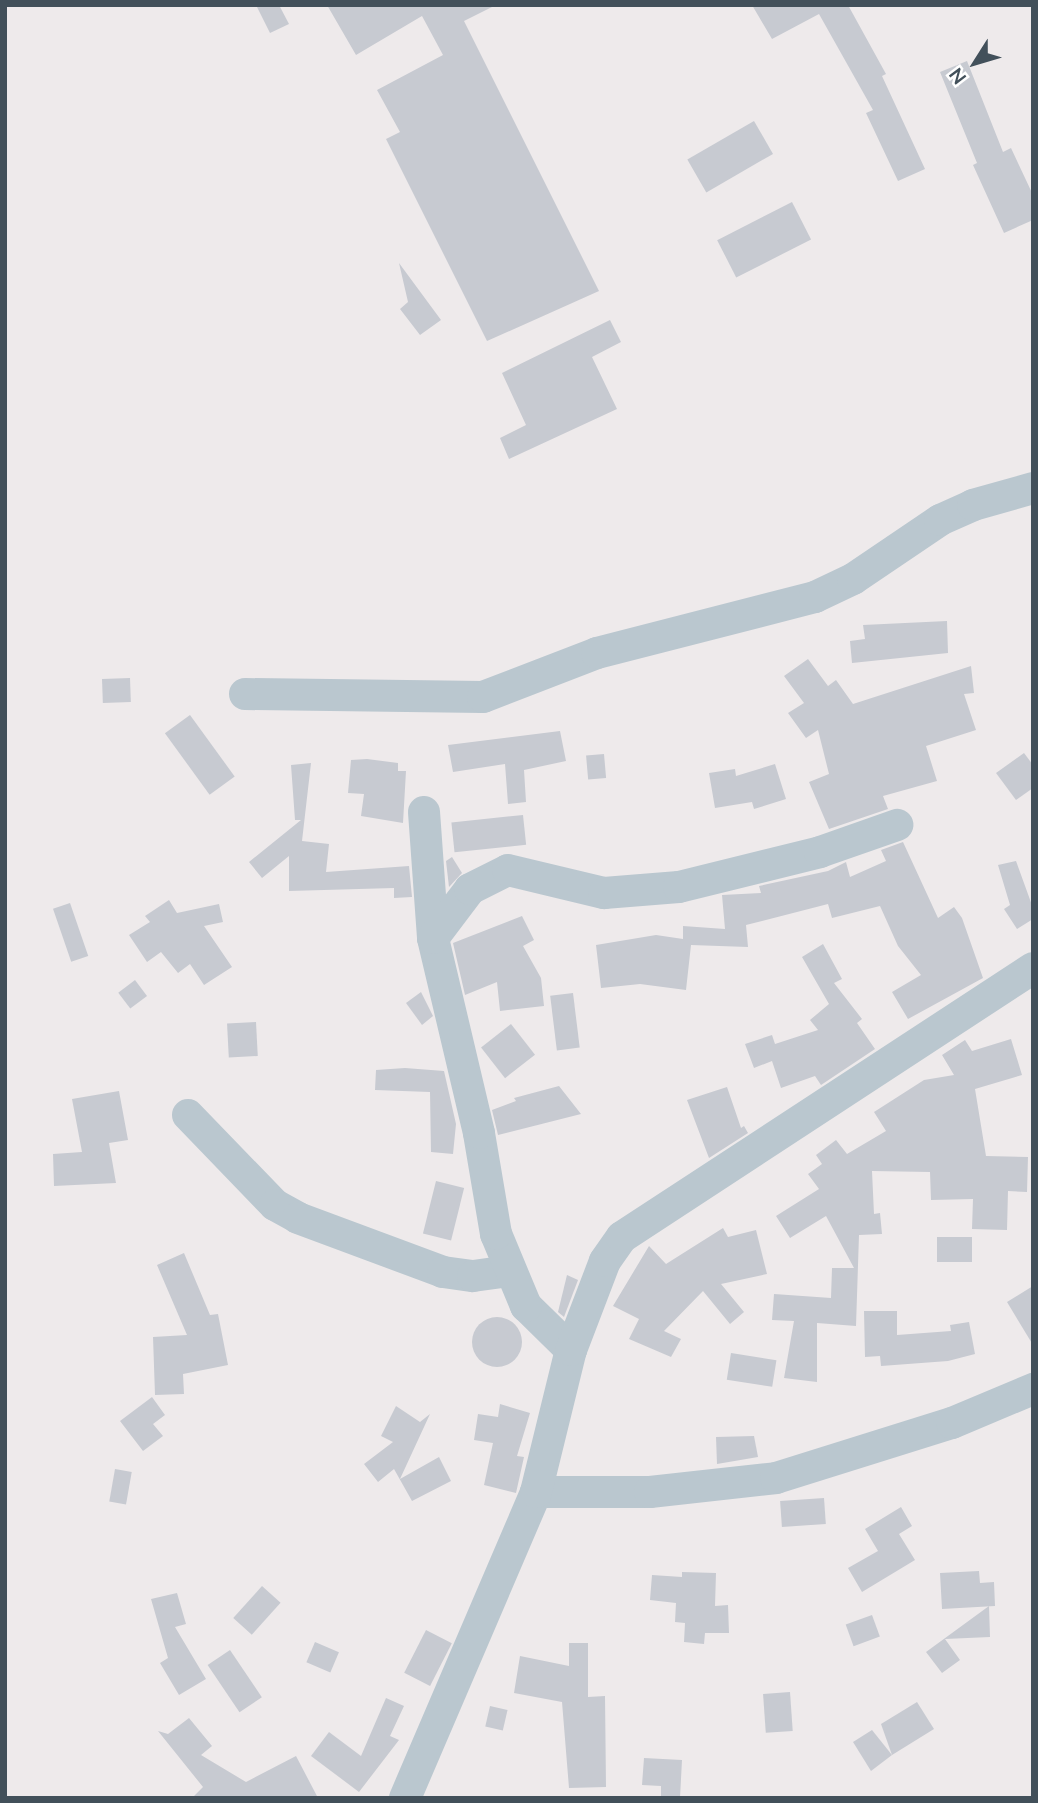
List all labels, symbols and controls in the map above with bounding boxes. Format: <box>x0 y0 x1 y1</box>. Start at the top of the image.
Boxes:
north arrow <box>940 28 1010 98</box>
text: N <box>944 62 973 89</box>

